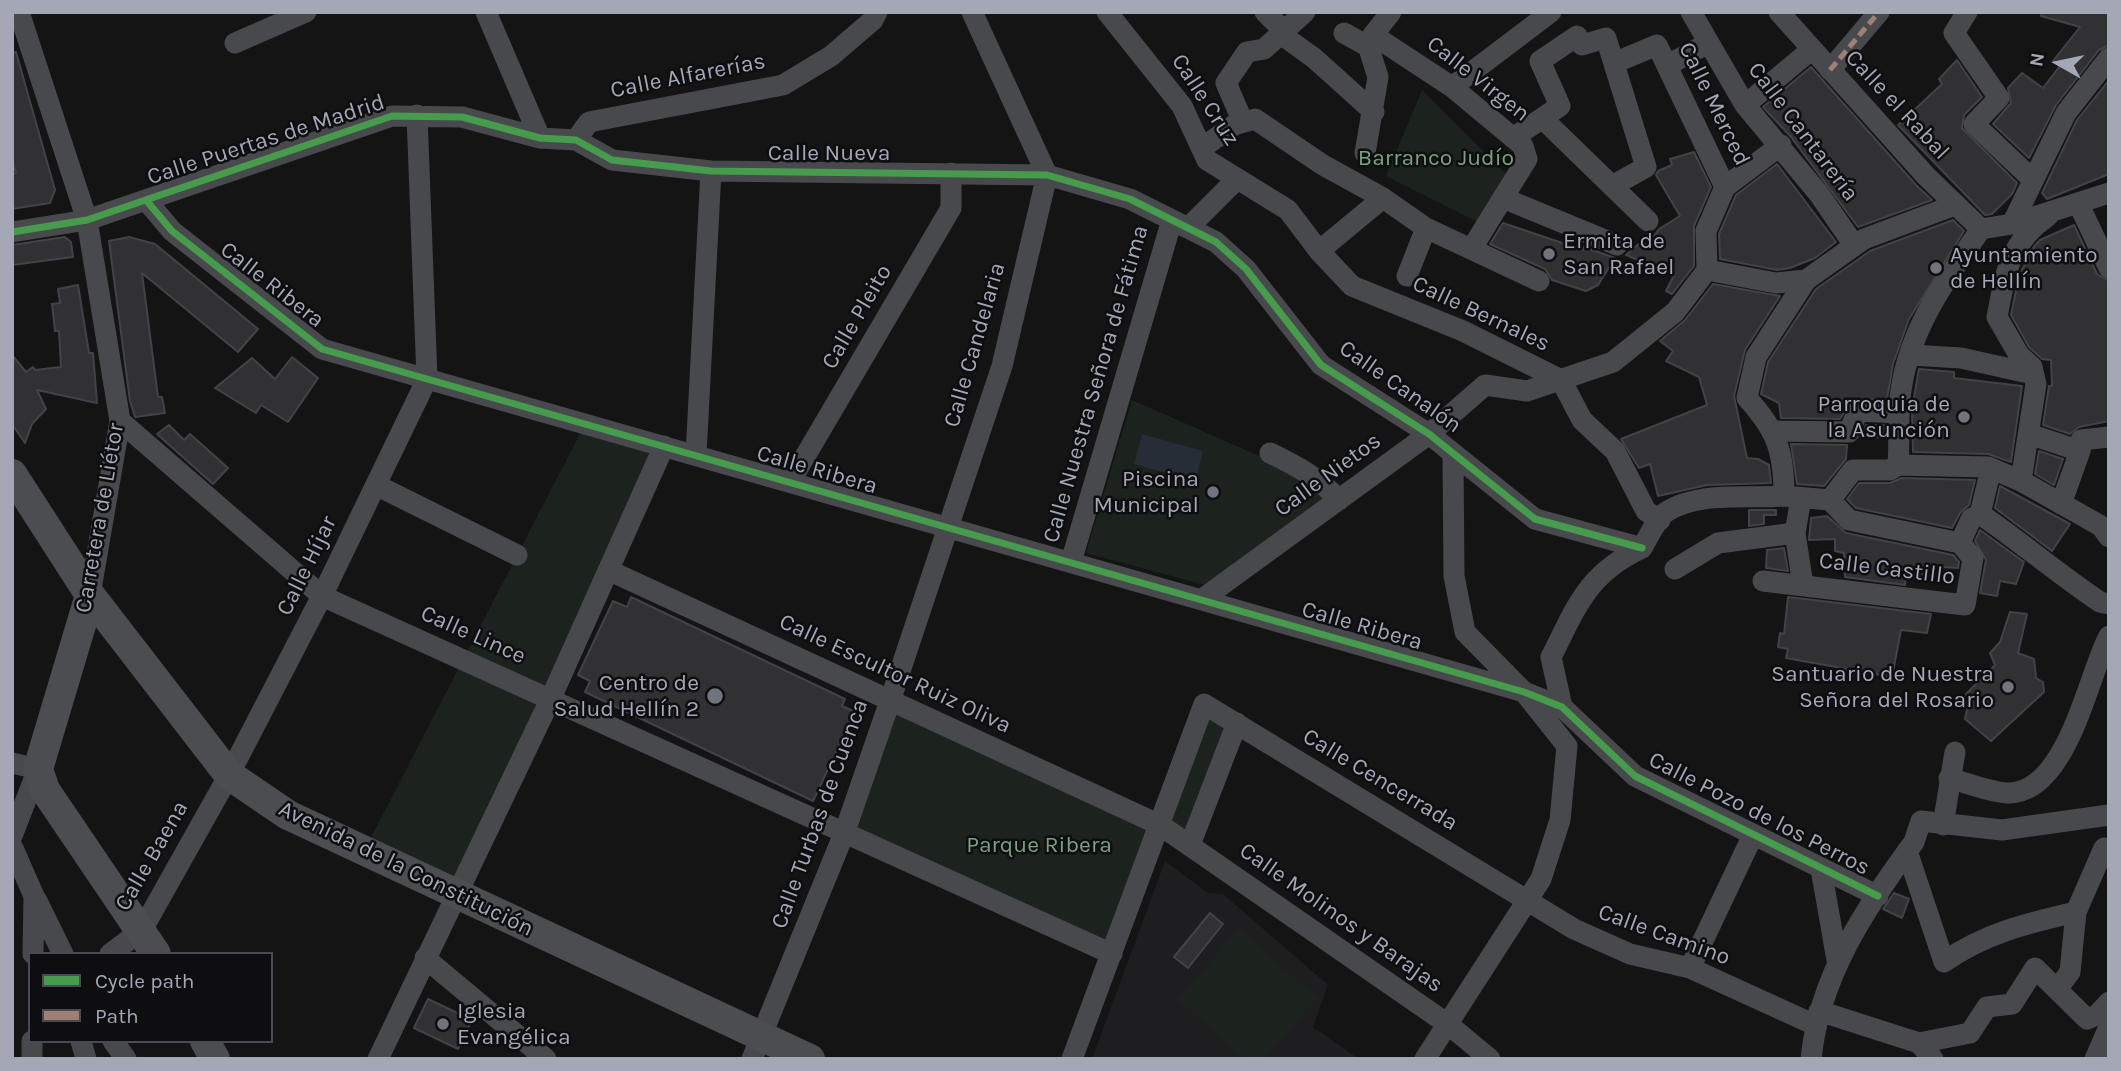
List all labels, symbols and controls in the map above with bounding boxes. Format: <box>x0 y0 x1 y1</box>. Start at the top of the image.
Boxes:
north arrow <box>2023 28 2093 98</box>
street label: Calle Virgen <box>1421 30 1535 128</box>
street label: Calle Merced <box>1672 38 1756 170</box>
street label: Calle el Rabal <box>1839 44 1955 166</box>
street label: Calle Alfarerías <box>608 47 768 105</box>
street label: Calle Cruz <box>1165 49 1245 151</box>
text: N <box>2025 51 2049 68</box>
street label: Calle Cantarería <box>1742 57 1864 207</box>
street label: Calle Puertas de Madrid <box>144 89 388 191</box>
street label: Calle Nueva <box>768 139 890 167</box>
park label: Barranco Judío <box>1358 144 1514 172</box>
street label: Calle Nuestra Señora de Fátima <box>1037 222 1155 546</box>
place label: Ermita de San Rafael <box>1563 227 1674 281</box>
street label: Calle Ribera <box>215 236 329 334</box>
place label: Ayuntamiento de Hellín <box>1950 241 2098 295</box>
marker: Ermita de San Rafael <box>1541 246 1557 262</box>
street label: Calle Pleito <box>816 260 898 374</box>
street label: Calle Candelaria <box>938 260 1012 430</box>
marker: Ayuntamiento de Hellín <box>1928 260 1944 276</box>
street label: Calle Bernales <box>1408 270 1554 358</box>
street label: Calle Canalón <box>1333 335 1467 439</box>
place label: Parroquia de la Asunción <box>1818 390 1950 444</box>
marker: Parroquia de la Asunción <box>1956 409 1972 425</box>
street label: Carretera de Liétor <box>70 421 130 615</box>
street label: Calle Nietos <box>1269 427 1387 523</box>
street label: Calle Ribera <box>753 440 881 500</box>
place label: Piscina Municipal <box>1094 465 1199 519</box>
marker: Piscina Municipal <box>1205 484 1221 500</box>
street label: Calle Híjar <box>271 512 343 620</box>
street label: Calle Castillo <box>1817 547 1957 591</box>
street label: Calle Ribera <box>1298 596 1426 656</box>
street label: Calle Lince <box>416 600 530 670</box>
street label: Calle Escultor Ruiz Oliva <box>775 608 1015 740</box>
place label: Santuario de Nuestra Señora del Rosario <box>1771 660 1994 714</box>
place label: Centro de Salud Hellín 2 <box>553 669 699 723</box>
marker: Santuario de Nuestra Señora del Rosario <box>2000 679 2016 695</box>
marker: Centro de Salud Hellín 2 <box>705 686 725 706</box>
street label: Calle Turbas de Cuenca <box>766 696 874 932</box>
street label: Calle Cencerrada <box>1297 723 1463 837</box>
street label: Calle Pozo de los Perros <box>1644 746 1874 882</box>
street label: Avenida de la Constitución <box>274 795 538 943</box>
street label: Calle Baena <box>109 796 195 916</box>
park label: Parque Ribera <box>966 831 1112 859</box>
street label: Calle Molinos y Barajas <box>1234 837 1448 999</box>
street label: Calle Camino <box>1594 898 1734 972</box>
legend <box>28 952 273 1043</box>
text: Cycle path <box>95 969 195 993</box>
place label: Iglesia Evangélica <box>457 997 571 1051</box>
text: Path <box>95 1004 139 1028</box>
marker: Iglesia Evangélica <box>435 1016 451 1032</box>

